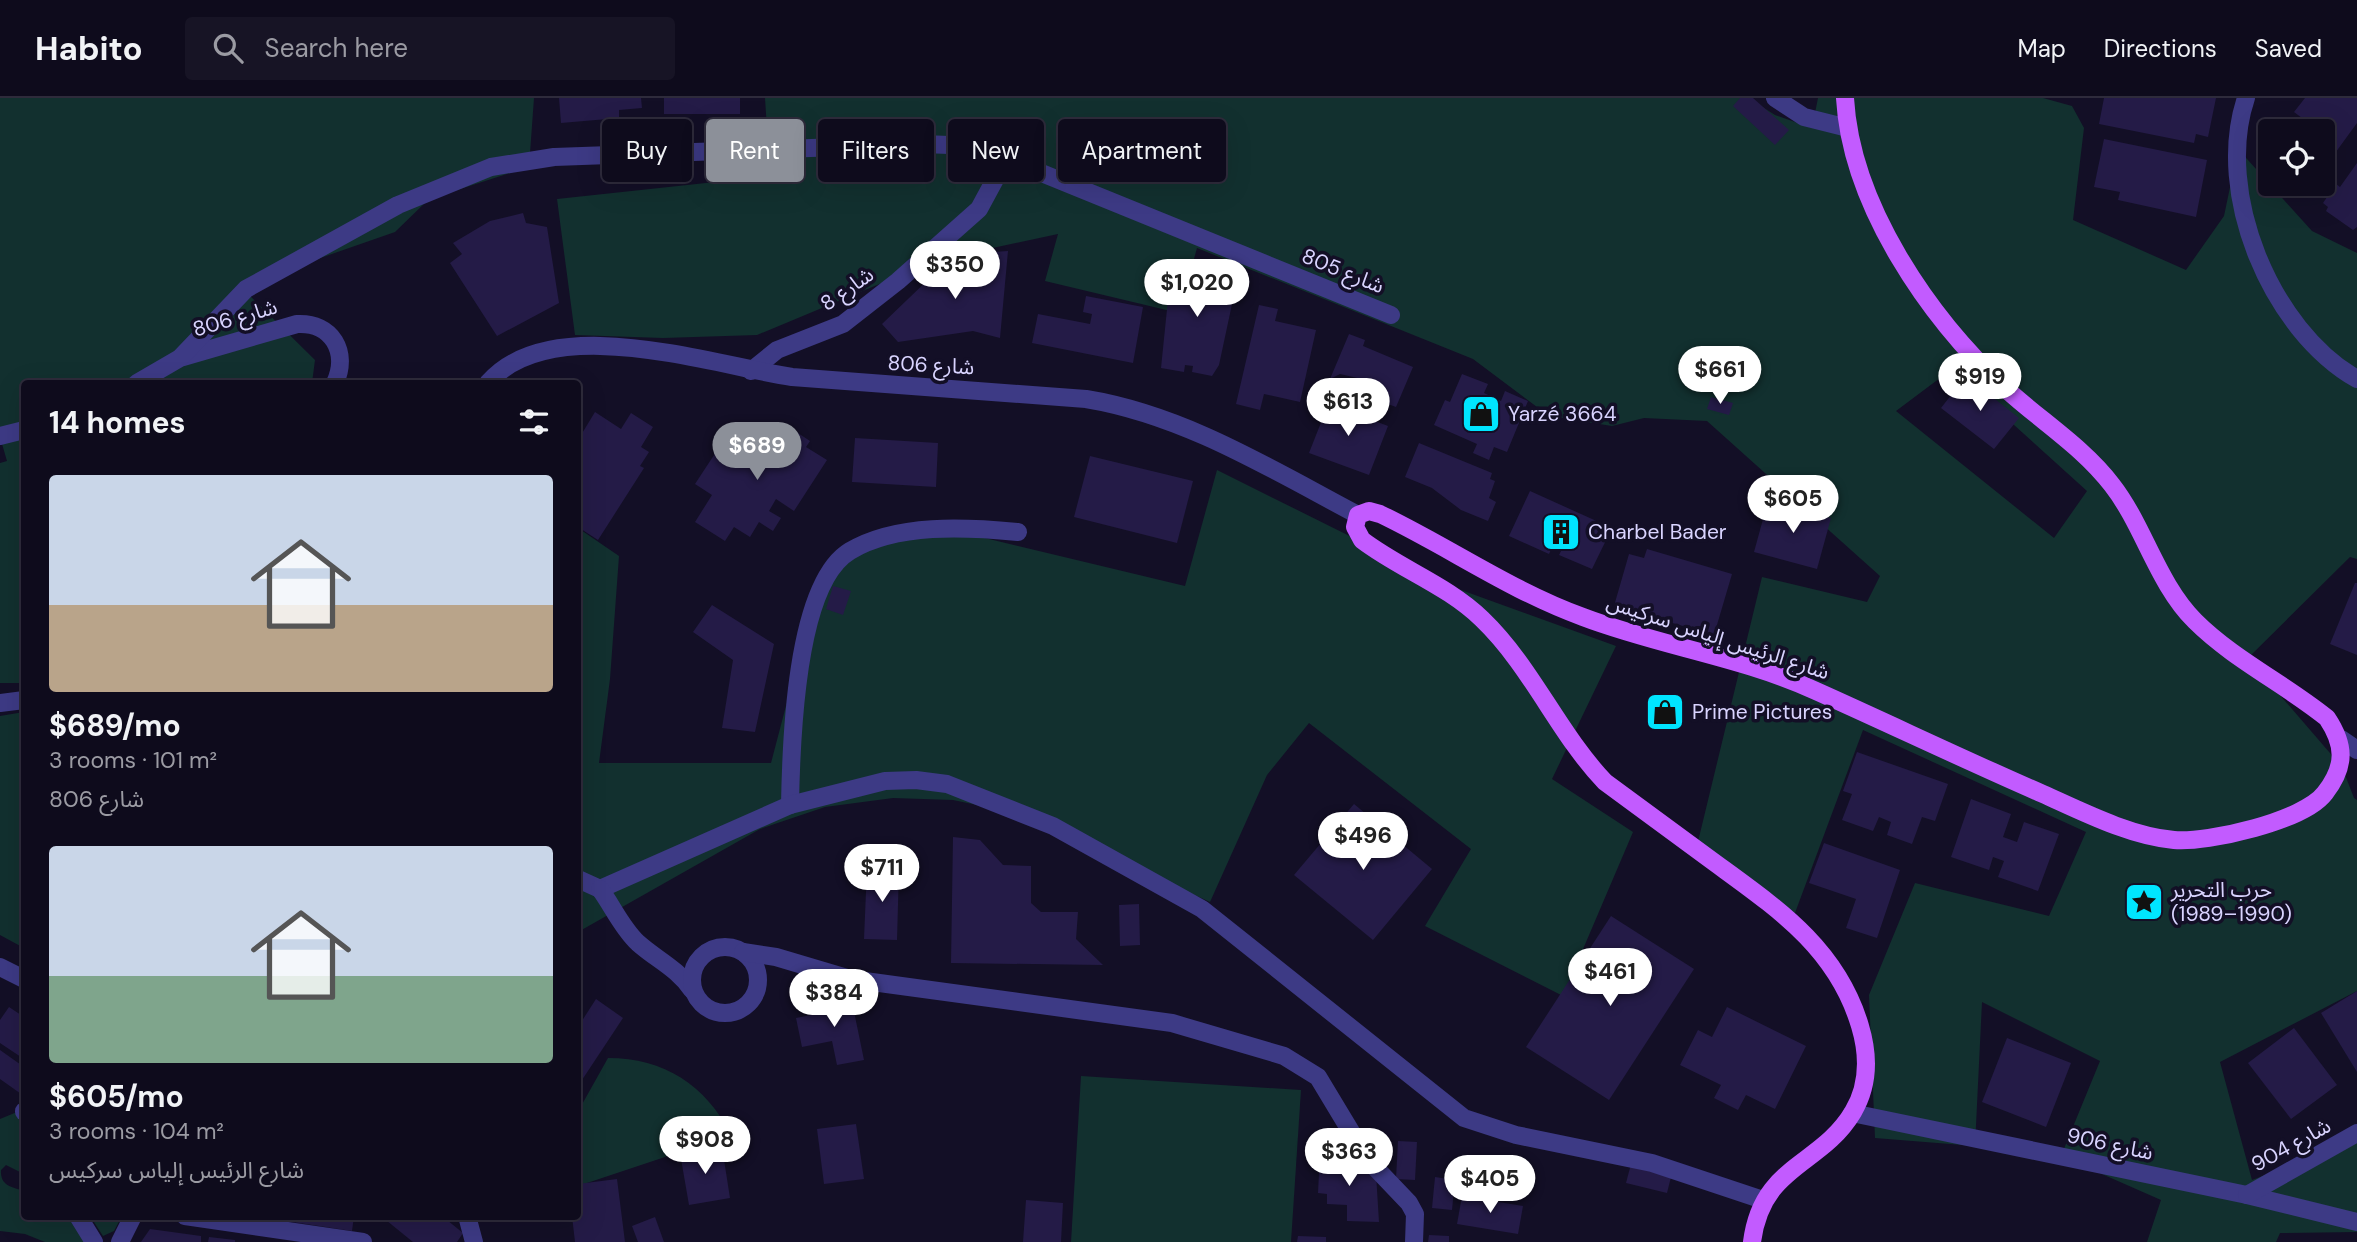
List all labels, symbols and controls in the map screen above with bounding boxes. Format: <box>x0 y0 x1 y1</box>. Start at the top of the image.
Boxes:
search box <box>185 17 675 80</box>
text: Habito <box>35 27 143 70</box>
icon: search <box>209 29 247 67</box>
text: Search here <box>265 31 408 65</box>
text: Map <box>2018 33 2066 64</box>
text: Directions <box>2104 33 2217 64</box>
text: Saved <box>2255 33 2322 64</box>
chip: Buy <box>602 119 692 182</box>
chip: Rent <box>706 119 804 182</box>
chip: Filters <box>818 119 934 182</box>
chip: New <box>948 119 1044 182</box>
chip: Apartment <box>1058 119 1226 182</box>
map controls <box>2258 119 2335 196</box>
button: locate <box>2258 119 2335 196</box>
pin: $350 <box>914 242 996 301</box>
street label: شارع 805 <box>1297 242 1388 301</box>
text: $350 <box>926 249 984 279</box>
pin: $1,020 <box>1140 260 1254 319</box>
street label: شارع 8 <box>815 261 880 318</box>
text: $1,020 <box>1160 267 1234 297</box>
street label: شارع 806 <box>189 293 281 344</box>
pin: $661 <box>1679 346 1761 406</box>
street label: شارع 806 <box>887 349 975 382</box>
text: $661 <box>1694 354 1746 384</box>
pin: $919 <box>1939 354 2021 413</box>
text: $919 <box>1954 361 2006 391</box>
pin: $613 <box>1307 378 1389 438</box>
text: $613 <box>1323 386 1373 416</box>
shop icon: Yarzé 3664 <box>1460 393 1502 435</box>
place label: Yarzé 3664 <box>1508 400 1617 428</box>
text: 14 homes <box>49 403 186 442</box>
icon: filters <box>515 403 553 441</box>
pin: $689 <box>716 422 798 482</box>
text: $689 <box>728 430 786 460</box>
pin: $605 <box>1752 476 1834 535</box>
text: $605 <box>1764 483 1822 513</box>
building icon: Charbel Bader <box>1540 511 1582 553</box>
place label: Charbel Bader <box>1588 518 1727 546</box>
icon: home <box>238 521 364 647</box>
street label: شارع الرئيس إلياس سركيس <box>1603 588 1833 687</box>
shop icon: Prime Pictures <box>1644 691 1686 733</box>
place label: Prime Pictures <box>1692 698 1832 726</box>
text: $689/mo <box>49 706 181 745</box>
text: 3 rooms · 101 m² <box>49 745 217 775</box>
text: شارع 806 <box>49 784 144 814</box>
pin: $496 <box>1322 812 1404 872</box>
text: $496 <box>1334 820 1392 850</box>
pin: $711 <box>841 844 923 904</box>
text: $711 <box>860 852 904 882</box>
place label: حرب التحرير (1989–1990) <box>2170 876 2292 928</box>
place icon: حرب التحرير (1989–1990) <box>2123 881 2165 923</box>
icon: home <box>238 892 364 1018</box>
pin: $461 <box>1569 948 1651 1008</box>
text: $461 <box>1584 956 1636 986</box>
pin: $384 <box>793 970 875 1029</box>
text: $384 <box>805 977 863 1007</box>
text: $605/mo <box>49 1077 184 1116</box>
street label: شارع 904 <box>2246 1112 2336 1179</box>
text: 3 rooms · 104 m² <box>49 1116 224 1146</box>
pin: $908 <box>664 1116 746 1176</box>
street label: شارع 906 <box>2064 1121 2156 1168</box>
text: $908 <box>675 1124 735 1154</box>
pin: $363 <box>1308 1128 1390 1188</box>
text: $363 <box>1321 1136 1377 1166</box>
text: شارع الرئيس إلياس سركيس <box>49 1155 304 1185</box>
pin: $405 <box>1449 1156 1531 1215</box>
text: $405 <box>1460 1163 1520 1193</box>

